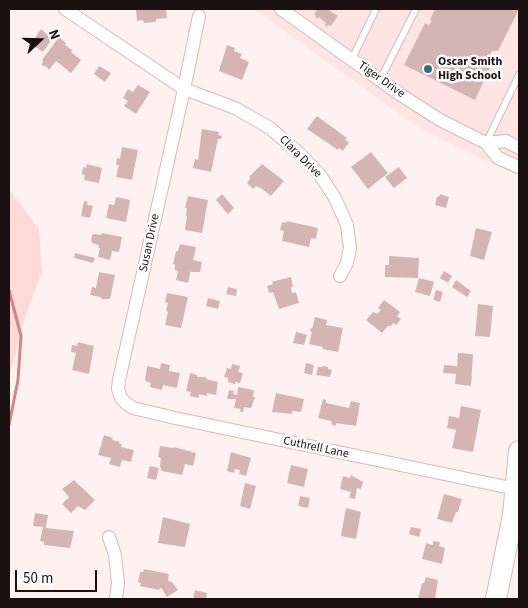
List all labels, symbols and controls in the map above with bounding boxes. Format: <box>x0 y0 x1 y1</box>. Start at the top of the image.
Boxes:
north arrow <box>15 15 65 65</box>
text: N <box>43 27 65 43</box>
place label: Oscar Smith High School <box>438 55 502 83</box>
street label: Tiger Drive <box>355 59 407 101</box>
marker: Oscar Smith High School <box>422 63 434 75</box>
street label: Clara Drive <box>276 133 324 181</box>
street label: Susan Drive <box>137 213 163 273</box>
street label: Cuthrell Lane <box>282 434 350 462</box>
scale bar <box>18 560 100 592</box>
text: 50 m <box>23 568 53 589</box>

